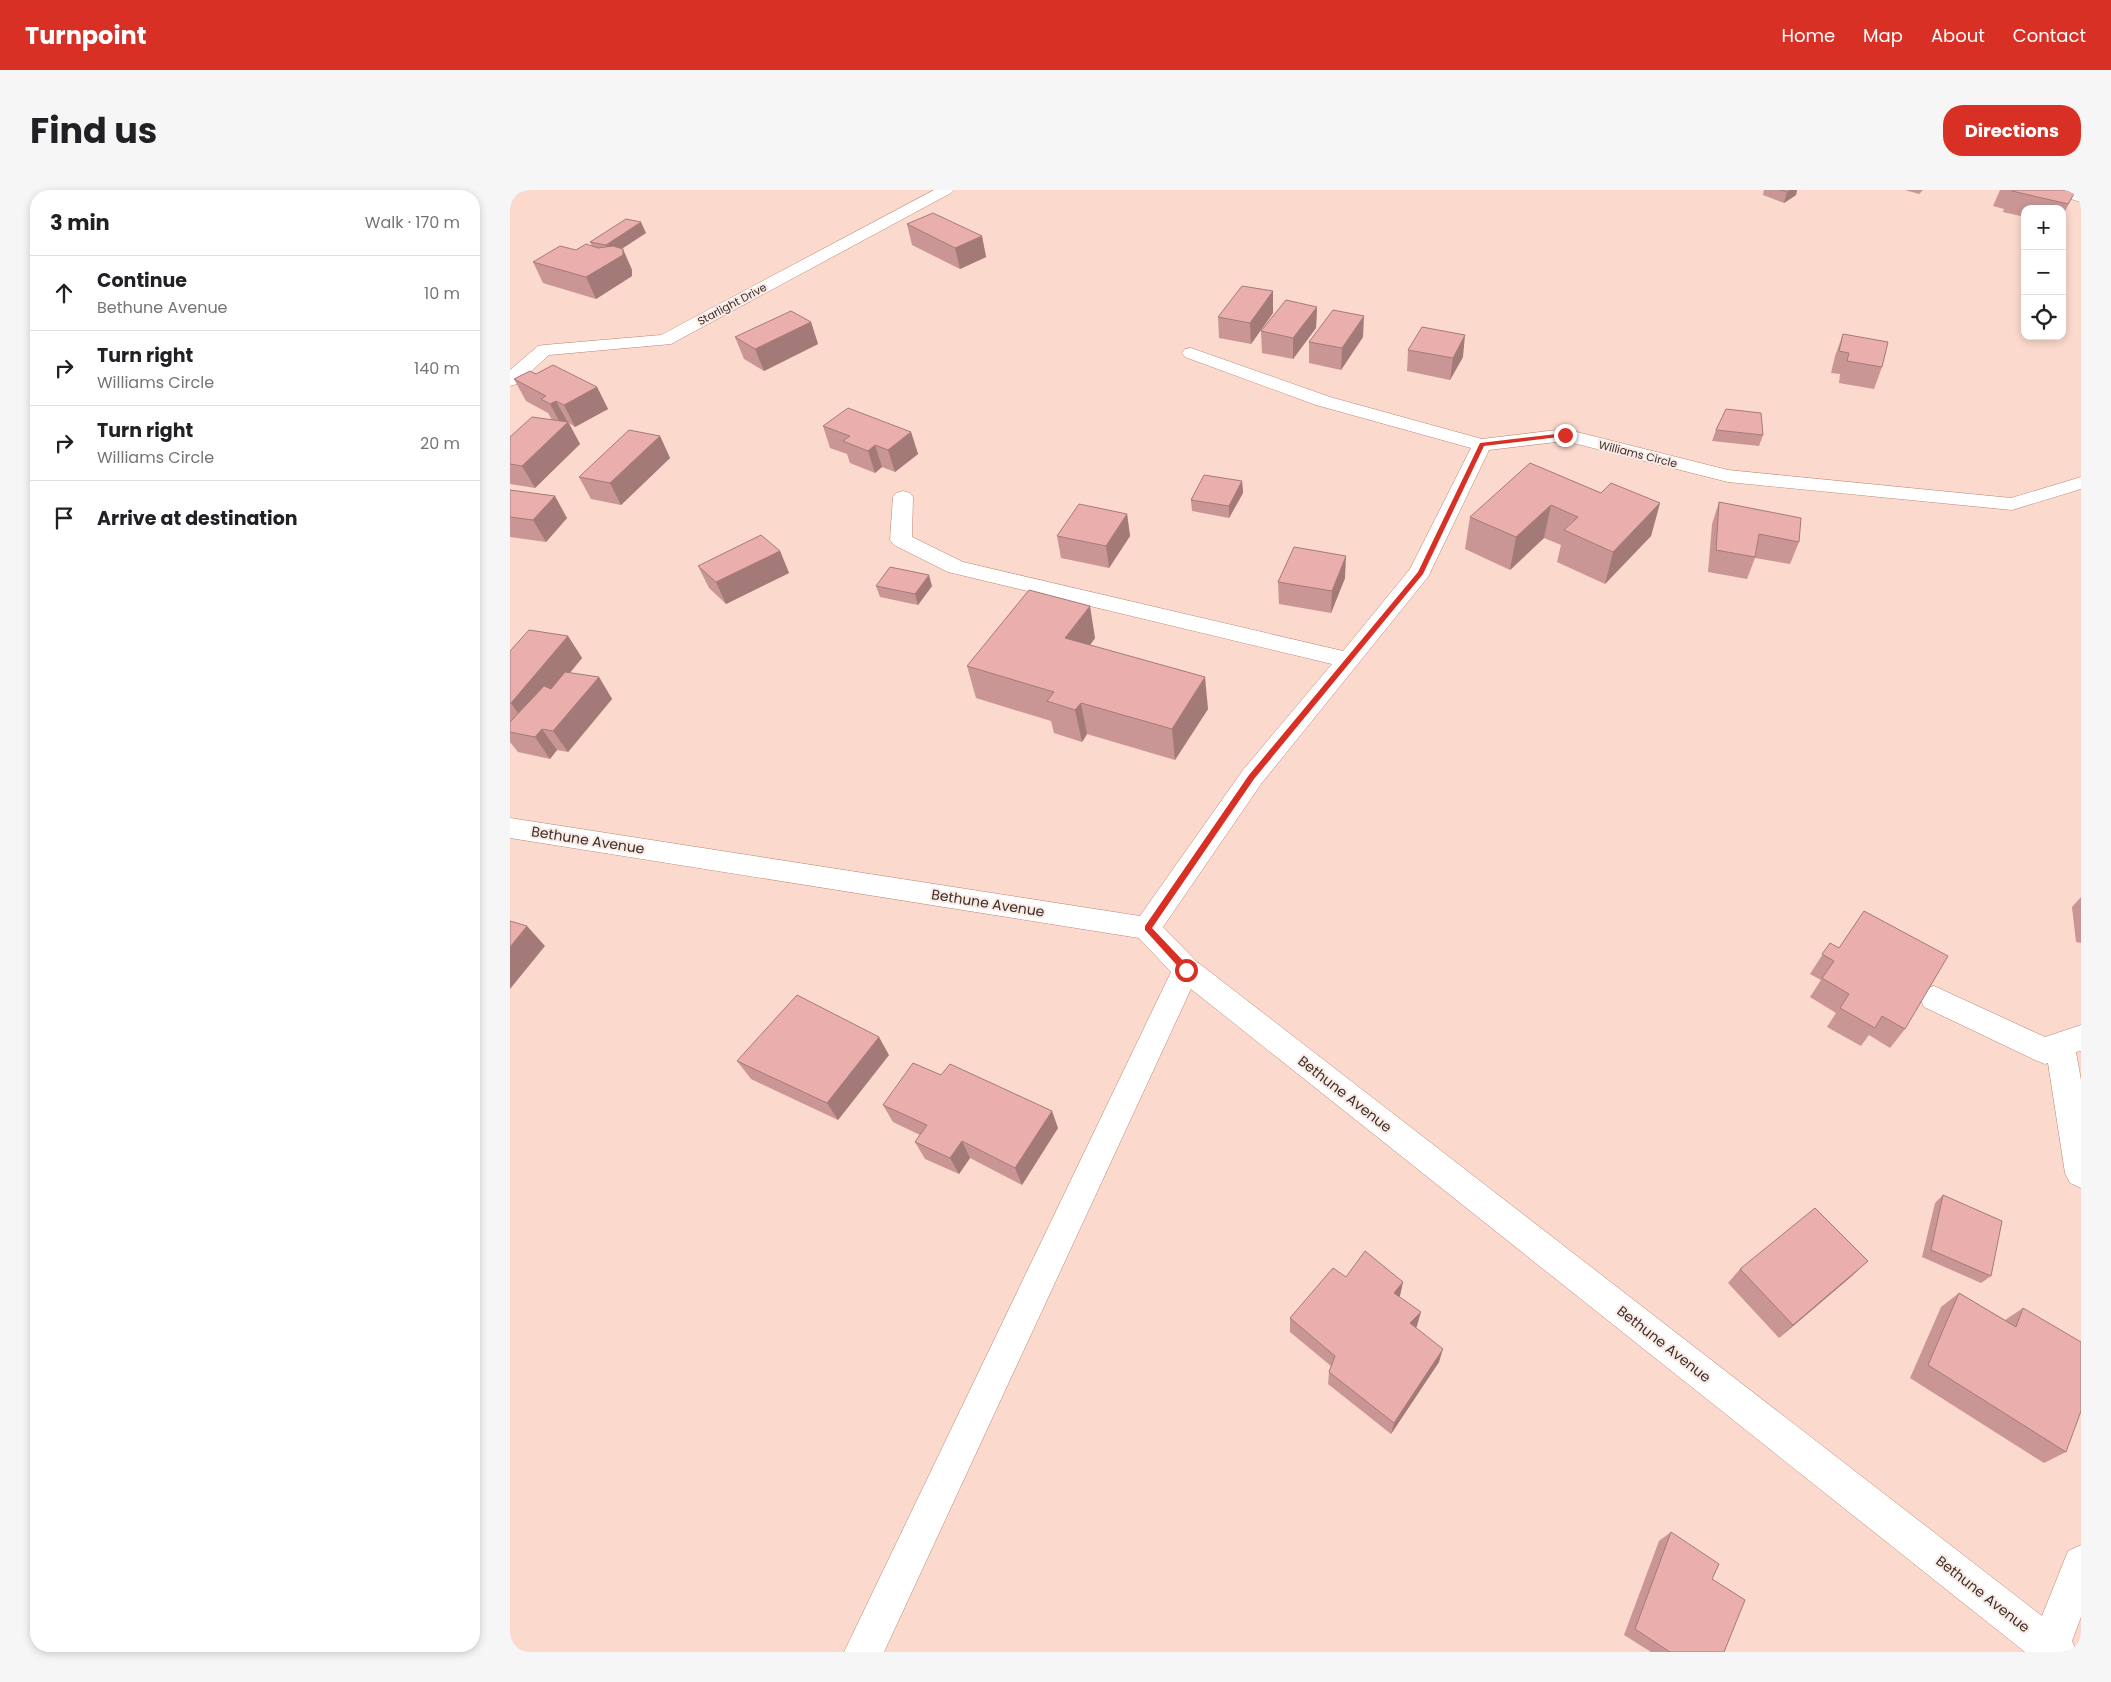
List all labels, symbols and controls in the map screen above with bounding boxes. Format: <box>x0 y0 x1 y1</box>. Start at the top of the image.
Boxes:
text: Turnpoint <box>25 19 146 52</box>
text: Home <box>1781 23 1835 48</box>
text: Map <box>1863 23 1903 48</box>
text: About <box>1931 23 1985 48</box>
text: Contact <box>2013 23 2086 48</box>
button: Directions <box>1943 105 2081 156</box>
text: Find us <box>30 106 157 155</box>
map controls <box>2021 205 2066 340</box>
button: + <box>2021 205 2066 250</box>
text: 3 min <box>50 208 110 237</box>
text: Walk · 170 m <box>365 211 460 234</box>
button: − <box>2021 250 2066 295</box>
text: Continue <box>97 267 187 294</box>
icon: ahead <box>50 279 78 307</box>
street label: Starlight Drive <box>695 279 770 329</box>
text: 10 m <box>424 282 460 305</box>
button: locate <box>2021 295 2066 340</box>
text: Bethune Avenue <box>97 296 228 319</box>
text: Turn right <box>97 342 193 369</box>
icon: right <box>50 354 78 382</box>
text: 140 m <box>414 357 460 380</box>
text: Williams Circle <box>97 371 214 394</box>
text: Turn right <box>97 417 193 444</box>
route end <box>1554 424 1577 447</box>
icon: right <box>50 429 78 457</box>
text: 20 m <box>420 432 460 455</box>
street label: Williams Circle <box>1597 436 1679 472</box>
text: Williams Circle <box>97 446 214 469</box>
icon: arrive <box>50 504 78 532</box>
text: Arrive at destination <box>97 505 298 532</box>
street label: Bethune Avenue <box>530 821 646 859</box>
street label: Bethune Avenue <box>930 884 1046 922</box>
route start <box>1175 959 1198 982</box>
street label: Bethune Avenue <box>1294 1051 1396 1137</box>
street label: Bethune Avenue <box>1613 1301 1715 1387</box>
street label: Bethune Avenue <box>1932 1551 2034 1637</box>

